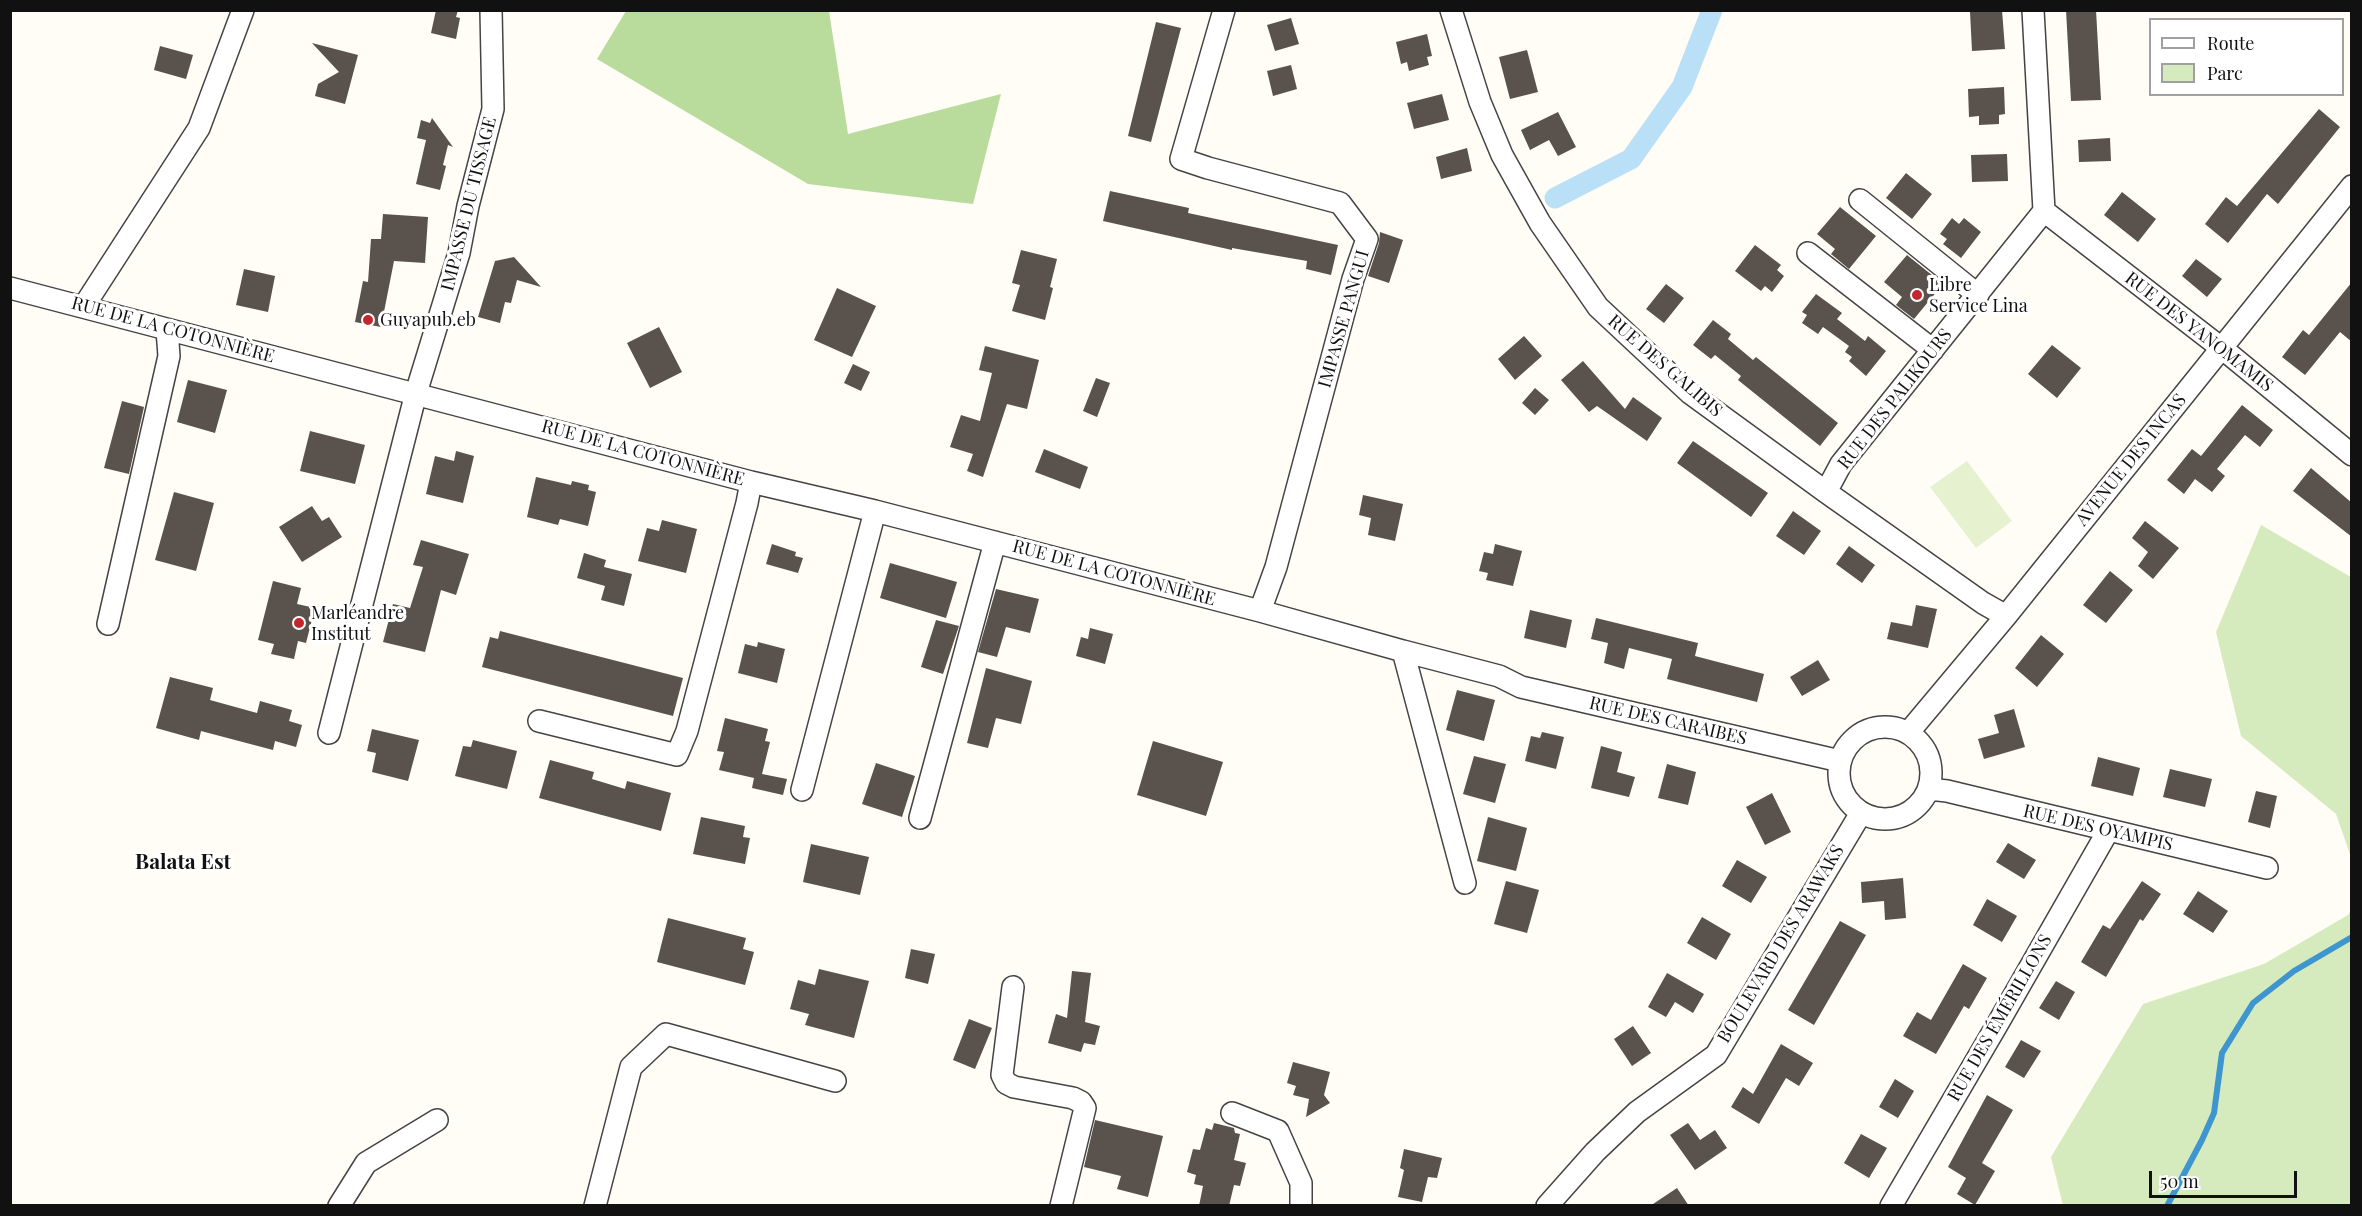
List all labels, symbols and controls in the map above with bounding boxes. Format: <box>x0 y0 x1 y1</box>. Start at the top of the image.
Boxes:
legend <box>2149 18 2344 96</box>
text: Route <box>2207 31 2254 55</box>
text: Parc <box>2207 61 2243 85</box>
street label: IMPASSE DU TISSAGE <box>437 115 501 293</box>
street label: IMPASSE PANGUI <box>1314 248 1374 390</box>
street label: RUE DES YANOMAMIS <box>2121 267 2277 397</box>
place label: Libre Service Lina <box>1929 274 2028 316</box>
marker: Libre Service Lina <box>1910 288 1924 302</box>
street label: RUE DE LA COTONNIÈRE <box>69 293 277 367</box>
place label: Guyapub.eb <box>380 309 476 331</box>
street label: RUE DES GALIBIS <box>1603 310 1727 422</box>
marker: Guyapub.eb <box>361 313 375 327</box>
street label: RUE DES PALIKOURS <box>1833 324 1957 474</box>
street label: AVENUE DES INCAS <box>2071 390 2191 530</box>
street label: RUE DE LA COTONNIÈRE <box>539 416 747 490</box>
street label: RUE DE LA COTONNIÈRE <box>1010 536 1218 610</box>
place label: Marléandre Institut <box>311 602 404 644</box>
marker: Marléandre Institut <box>292 616 306 630</box>
street label: RUE DES CARAIBES <box>1587 692 1749 750</box>
street label: RUE DES OYAMPIS <box>2021 800 2175 856</box>
street label: BOULEVARD DES ARAWAKS <box>1713 841 1849 1047</box>
district label: Balata Est <box>135 849 231 875</box>
street label: RUE DES ÉMÉRILLONS <box>1943 931 2057 1105</box>
scale bar <box>2152 1159 2300 1197</box>
text: 50 m <box>2160 1169 2199 1193</box>

